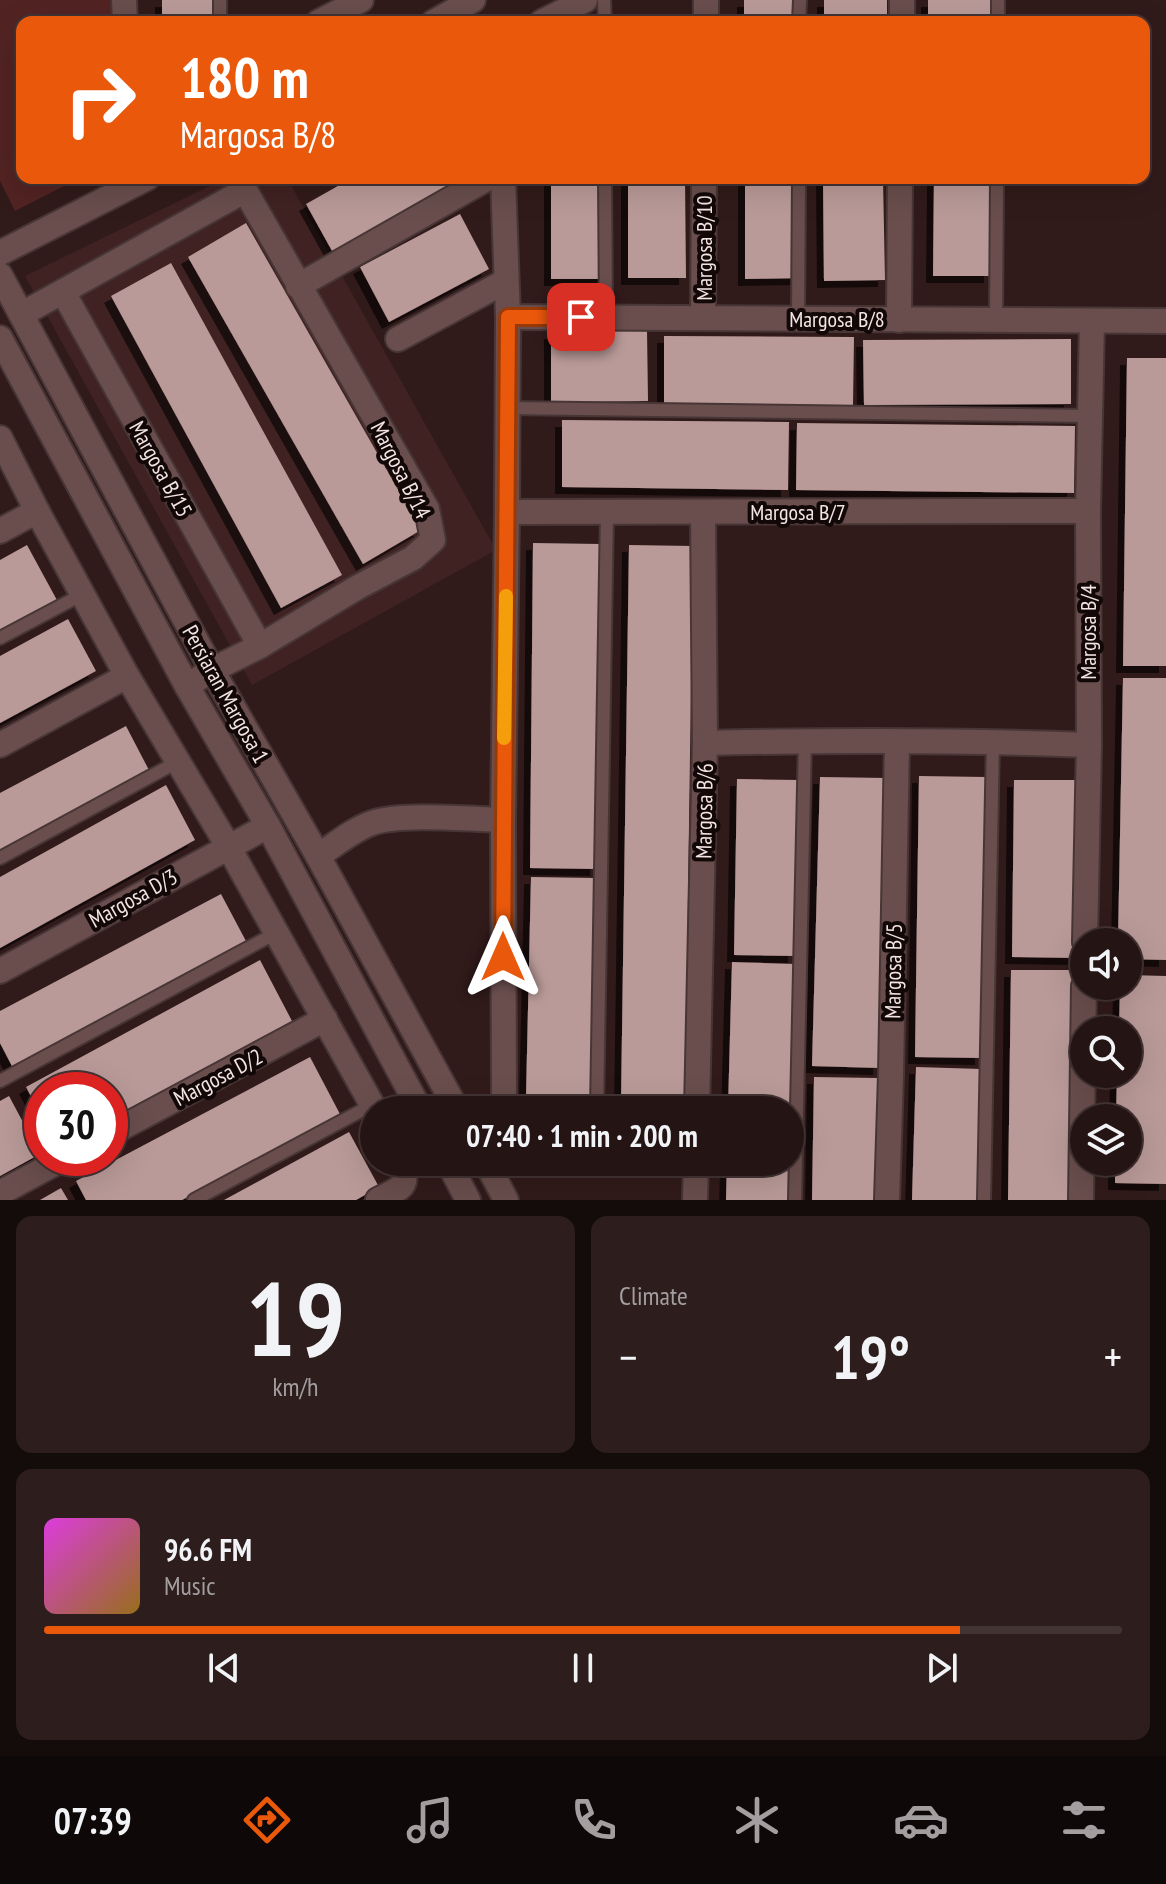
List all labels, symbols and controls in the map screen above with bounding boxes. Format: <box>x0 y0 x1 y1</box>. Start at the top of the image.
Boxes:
text: 180 m <box>180 41 309 113</box>
icon: right <box>48 48 152 152</box>
text: Margosa B/8 <box>180 111 336 158</box>
street label: Margosa B/10 <box>690 195 718 301</box>
pin <box>547 283 615 351</box>
icon: arrive <box>559 295 603 339</box>
street label: Margosa B/8 <box>789 305 885 333</box>
street label: Margosa B/15 <box>123 416 199 522</box>
street label: Margosa B/14 <box>365 417 437 523</box>
street label: Margosa B/7 <box>750 498 846 526</box>
street label: Margosa B/4 <box>1074 584 1102 680</box>
street label: Persiaran Margosa 1 <box>177 620 275 768</box>
street label: Margosa B/6 <box>689 763 719 859</box>
street label: Margosa D/3 <box>84 862 182 934</box>
position arrow <box>461 915 545 999</box>
street label: Margosa B/5 <box>878 923 908 1019</box>
map controls <box>1070 928 1142 1176</box>
button: sound <box>1070 928 1142 1000</box>
button: search <box>1070 1016 1142 1088</box>
street label: Margosa D/2 <box>169 1042 267 1112</box>
speed limit sign: 30 <box>24 1072 128 1176</box>
button: layers <box>1070 1104 1142 1176</box>
text: 07:40 · 1 min · 200 m <box>466 1116 698 1155</box>
text: 19 <box>246 1250 345 1385</box>
text: Climate <box>619 1279 688 1312</box>
text: 19° <box>831 1318 910 1396</box>
text: − <box>619 1328 637 1385</box>
text: + <box>1104 1328 1122 1385</box>
text: km/h <box>272 1370 319 1403</box>
text: 96.6 FM <box>164 1530 252 1569</box>
text: Music <box>164 1569 216 1602</box>
icon: previous <box>202 1646 246 1690</box>
icon: pause <box>561 1646 605 1690</box>
icon: next <box>920 1646 964 1690</box>
icon: directions <box>239 1792 295 1848</box>
icon: music <box>402 1792 458 1848</box>
icon: phone <box>566 1792 622 1848</box>
icon: climate <box>729 1792 785 1848</box>
icon: car <box>893 1792 949 1848</box>
icon: filters <box>1056 1792 1112 1848</box>
text: 07:39 <box>54 1797 132 1844</box>

